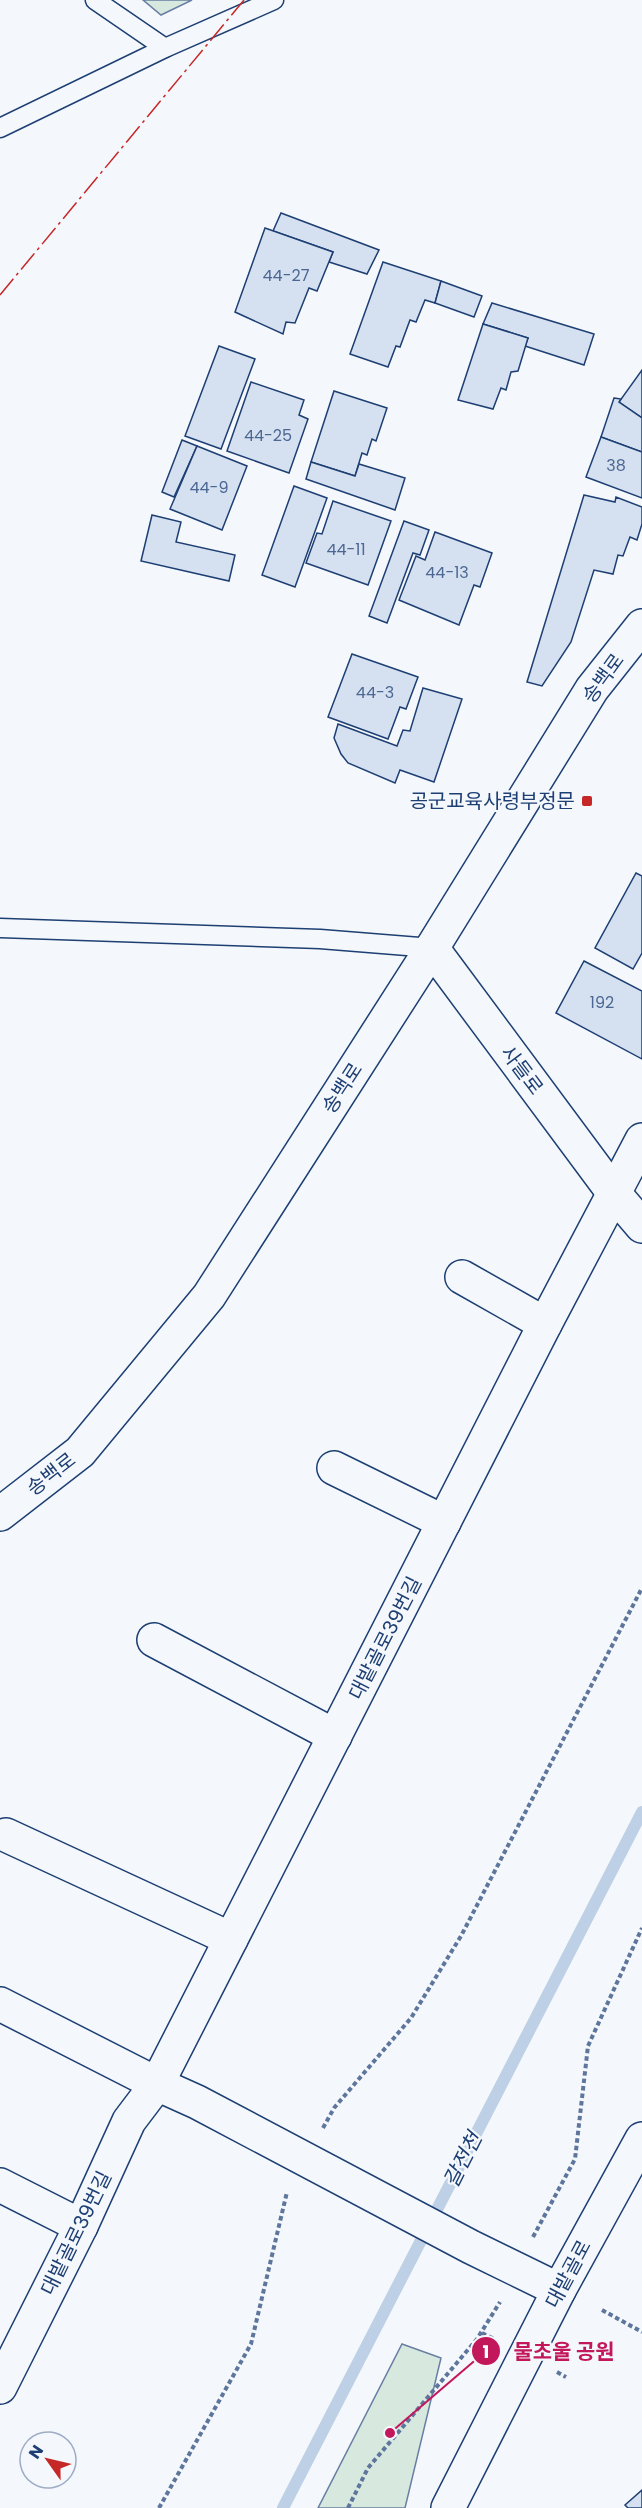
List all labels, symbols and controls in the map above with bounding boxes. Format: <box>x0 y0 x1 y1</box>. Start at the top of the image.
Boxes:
house number: 44-27 <box>263 264 310 287</box>
house number: 44-25 <box>244 424 292 447</box>
house number: 38 <box>606 454 626 477</box>
house number: 44-9 <box>189 476 229 499</box>
house number: 44-11 <box>326 538 366 561</box>
house number: 44-13 <box>425 561 469 584</box>
street label: 송백로 <box>575 647 631 709</box>
house number: 44-3 <box>356 681 394 704</box>
place label: 공군교육사령부정문 <box>409 787 575 815</box>
marker: 공군교육사령부정문 <box>580 794 594 808</box>
house number: 192 <box>590 991 614 1014</box>
street label: 사들로 <box>494 1040 550 1100</box>
street label: 송백로 <box>315 1057 369 1119</box>
street label: 송백로 <box>21 1446 81 1502</box>
street label: 대밭골로39번길 <box>342 1572 428 1704</box>
water label: 갈전천 <box>436 2125 490 2192</box>
street label: 대밭골로39번길 <box>34 2166 118 2300</box>
street label: 대밭골로 <box>538 2235 598 2313</box>
callout: 물초울 공원 <box>471 2332 626 2371</box>
text: 물초울 공원 <box>513 2337 615 2366</box>
text: 1 <box>483 2339 489 2364</box>
north arrow <box>18 2430 78 2490</box>
text: N <box>23 2440 49 2463</box>

